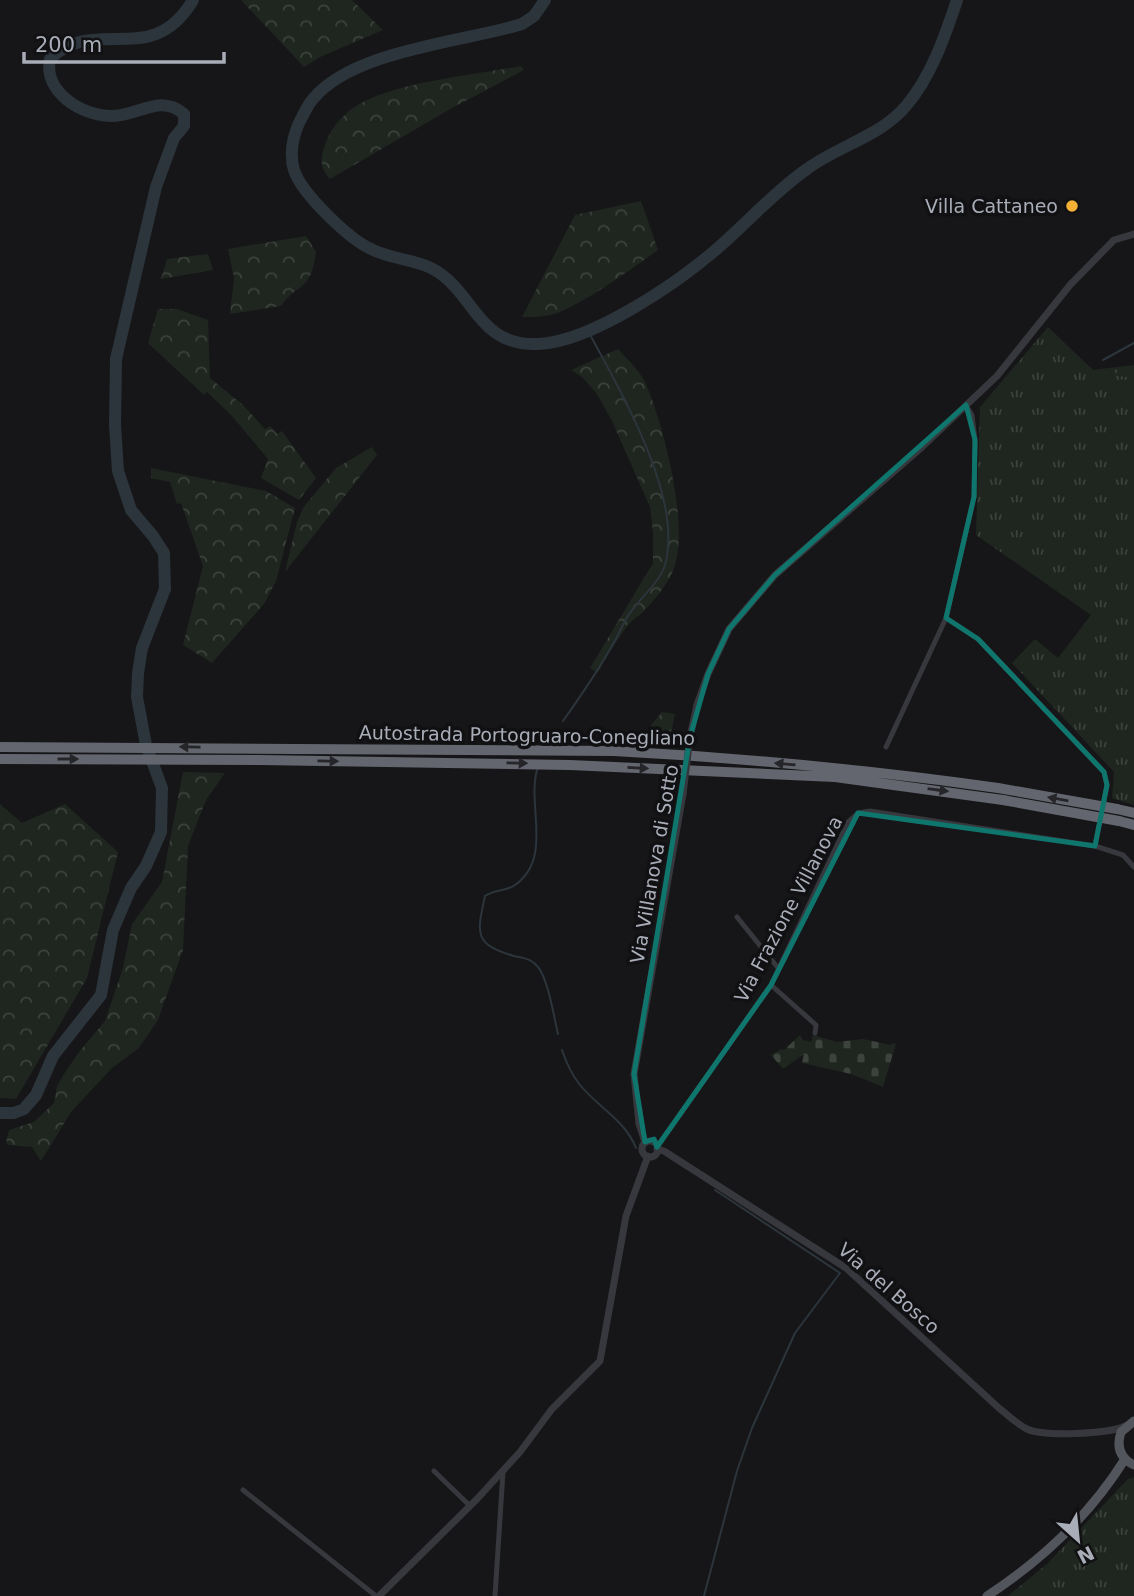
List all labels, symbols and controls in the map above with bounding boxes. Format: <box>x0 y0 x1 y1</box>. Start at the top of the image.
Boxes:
scale bar <box>24 21 224 65</box>
text: 200 m <box>35 33 102 57</box>
place label: Villa Cattaneo <box>925 195 1058 217</box>
marker: Villa Cattaneo <box>1064 198 1080 214</box>
street label: Autostrada Portogruaro-Conegliano <box>359 721 695 749</box>
one-way arrow <box>179 741 201 753</box>
one-way arrow <box>57 753 79 765</box>
one-way arrow <box>318 755 340 766</box>
one-way arrow <box>506 758 528 769</box>
one-way arrow <box>773 758 795 769</box>
one-way arrow <box>627 762 649 773</box>
street label: Via Villanova di Sotto <box>626 763 682 965</box>
one-way arrow <box>927 785 949 796</box>
one-way arrow <box>1047 793 1069 804</box>
street label: Via Frazione Villanova <box>730 812 846 1006</box>
street label: Via del Bosco <box>834 1238 944 1338</box>
north arrow <box>1043 1505 1113 1575</box>
text: N <box>1074 1542 1098 1569</box>

